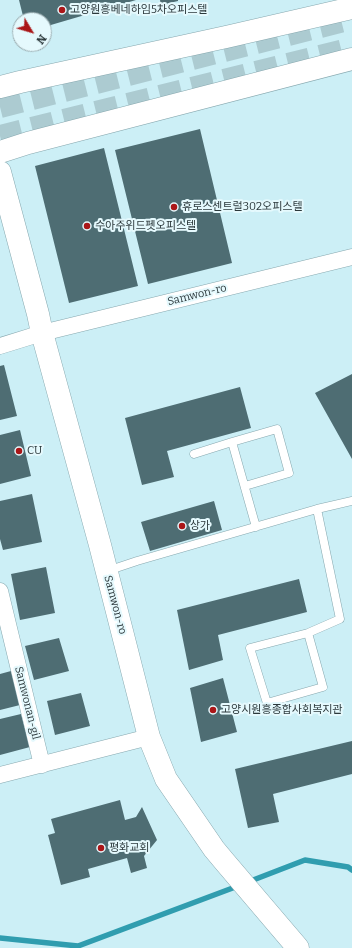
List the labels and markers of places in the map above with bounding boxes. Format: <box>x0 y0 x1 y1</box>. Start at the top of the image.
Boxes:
place label: 고양원흥베네하임5차오피스텔 <box>70 3 207 17</box>
marker: 고양원흥베네하임5차오피스텔 <box>57 5 67 15</box>
place label: 휴로스센트럴302오피스텔 <box>182 200 303 214</box>
marker: 휴로스센트럴302오피스텔 <box>169 202 179 212</box>
place label: 수아주위드펫오피스텔 <box>95 219 196 233</box>
marker: 수아주위드펫오피스텔 <box>82 221 92 231</box>
place label: CU <box>27 444 42 458</box>
marker: CU <box>14 446 24 456</box>
place label: 상가 <box>190 519 210 533</box>
marker: 상가 <box>177 521 187 531</box>
place label: 고양시원흥종합사회복지관 <box>221 703 342 717</box>
marker: 고양시원흥종합사회복지관 <box>208 705 218 715</box>
place label: 평화교회 <box>109 841 149 855</box>
marker: 평화교회 <box>96 843 106 853</box>

